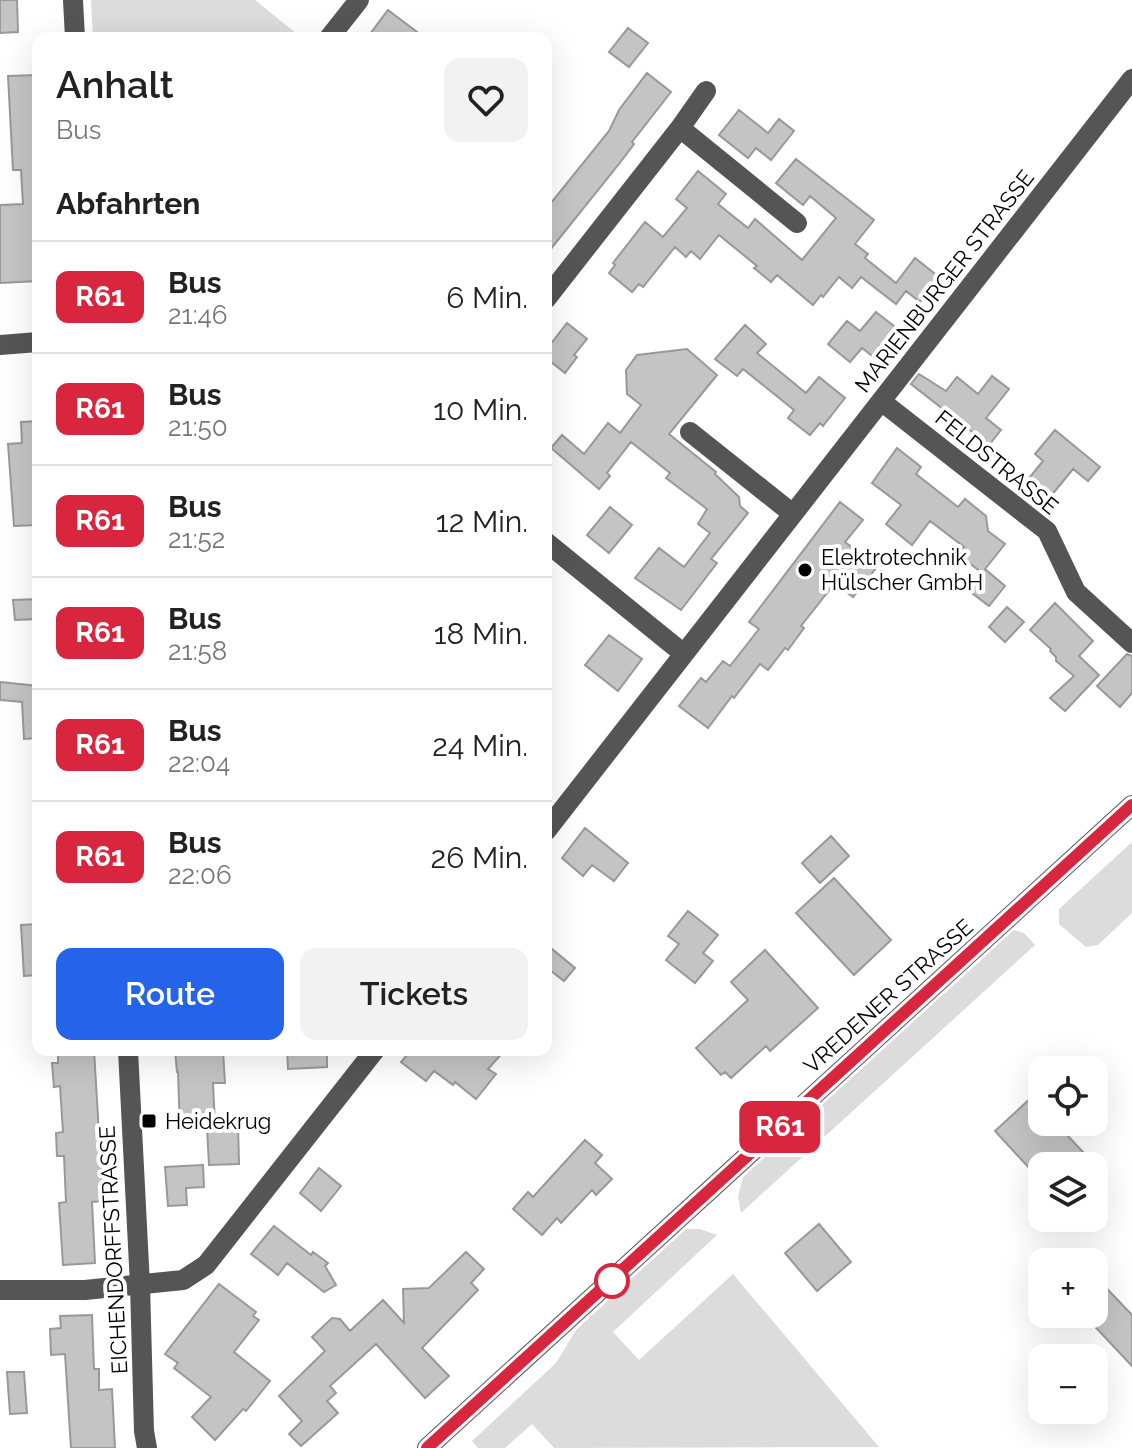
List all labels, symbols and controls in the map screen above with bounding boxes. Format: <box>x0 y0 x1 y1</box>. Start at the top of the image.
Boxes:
button: heart <box>444 58 528 142</box>
text: Anhalt <box>56 62 174 107</box>
text: Bus <box>56 115 101 145</box>
street label: MARIENBURGER STRASSE <box>849 165 1039 397</box>
text: Abfahrten <box>56 186 200 221</box>
text: Bus <box>168 265 222 300</box>
text: R61 <box>75 280 125 313</box>
text: 6 Min. <box>446 280 528 315</box>
text: 21:46 <box>168 300 227 330</box>
text: Bus <box>168 377 222 412</box>
text: R61 <box>75 392 125 425</box>
text: 10 Min. <box>433 392 528 427</box>
street label: FELDSTRASSE <box>930 404 1064 520</box>
text: 21:50 <box>168 412 228 442</box>
text: Bus <box>168 489 222 524</box>
text: R61 <box>75 504 125 537</box>
text: 12 Min. <box>436 504 528 539</box>
text: 21:52 <box>168 524 225 554</box>
place label: Elektrotechnik Hülscher GmbH <box>821 544 983 595</box>
marker: Elektrotechnik Hülscher GmbH <box>796 561 814 579</box>
text: Bus <box>168 601 222 636</box>
text: R61 <box>75 616 125 649</box>
text: 18 Min. <box>434 616 528 651</box>
text: 21:58 <box>168 636 227 666</box>
text: Bus <box>168 713 222 748</box>
text: R61 <box>75 728 125 761</box>
text: 24 Min. <box>432 728 528 763</box>
text: 22:04 <box>168 748 230 778</box>
text: Bus <box>168 825 222 860</box>
text: R61 <box>75 840 125 873</box>
text: 26 Min. <box>431 840 528 875</box>
text: 22:06 <box>168 860 232 890</box>
street label: VREDENER STRASSE <box>798 913 978 1079</box>
button: Route <box>56 948 284 1040</box>
button: Tickets <box>300 948 528 1040</box>
map controls <box>1028 1056 1108 1424</box>
button: locate <box>1028 1056 1108 1136</box>
line badge: R61 <box>734 1101 826 1153</box>
place label: Heidekrug <box>165 1108 271 1134</box>
text: R61 <box>755 1110 805 1143</box>
marker: Heidekrug <box>140 1112 158 1130</box>
street label: EICHENDORFFSTRASSE <box>94 1125 132 1375</box>
button: layers <box>1028 1152 1108 1232</box>
button: + <box>1028 1248 1108 1328</box>
unlabelled marker <box>595 1264 629 1298</box>
button: − <box>1028 1344 1108 1424</box>

